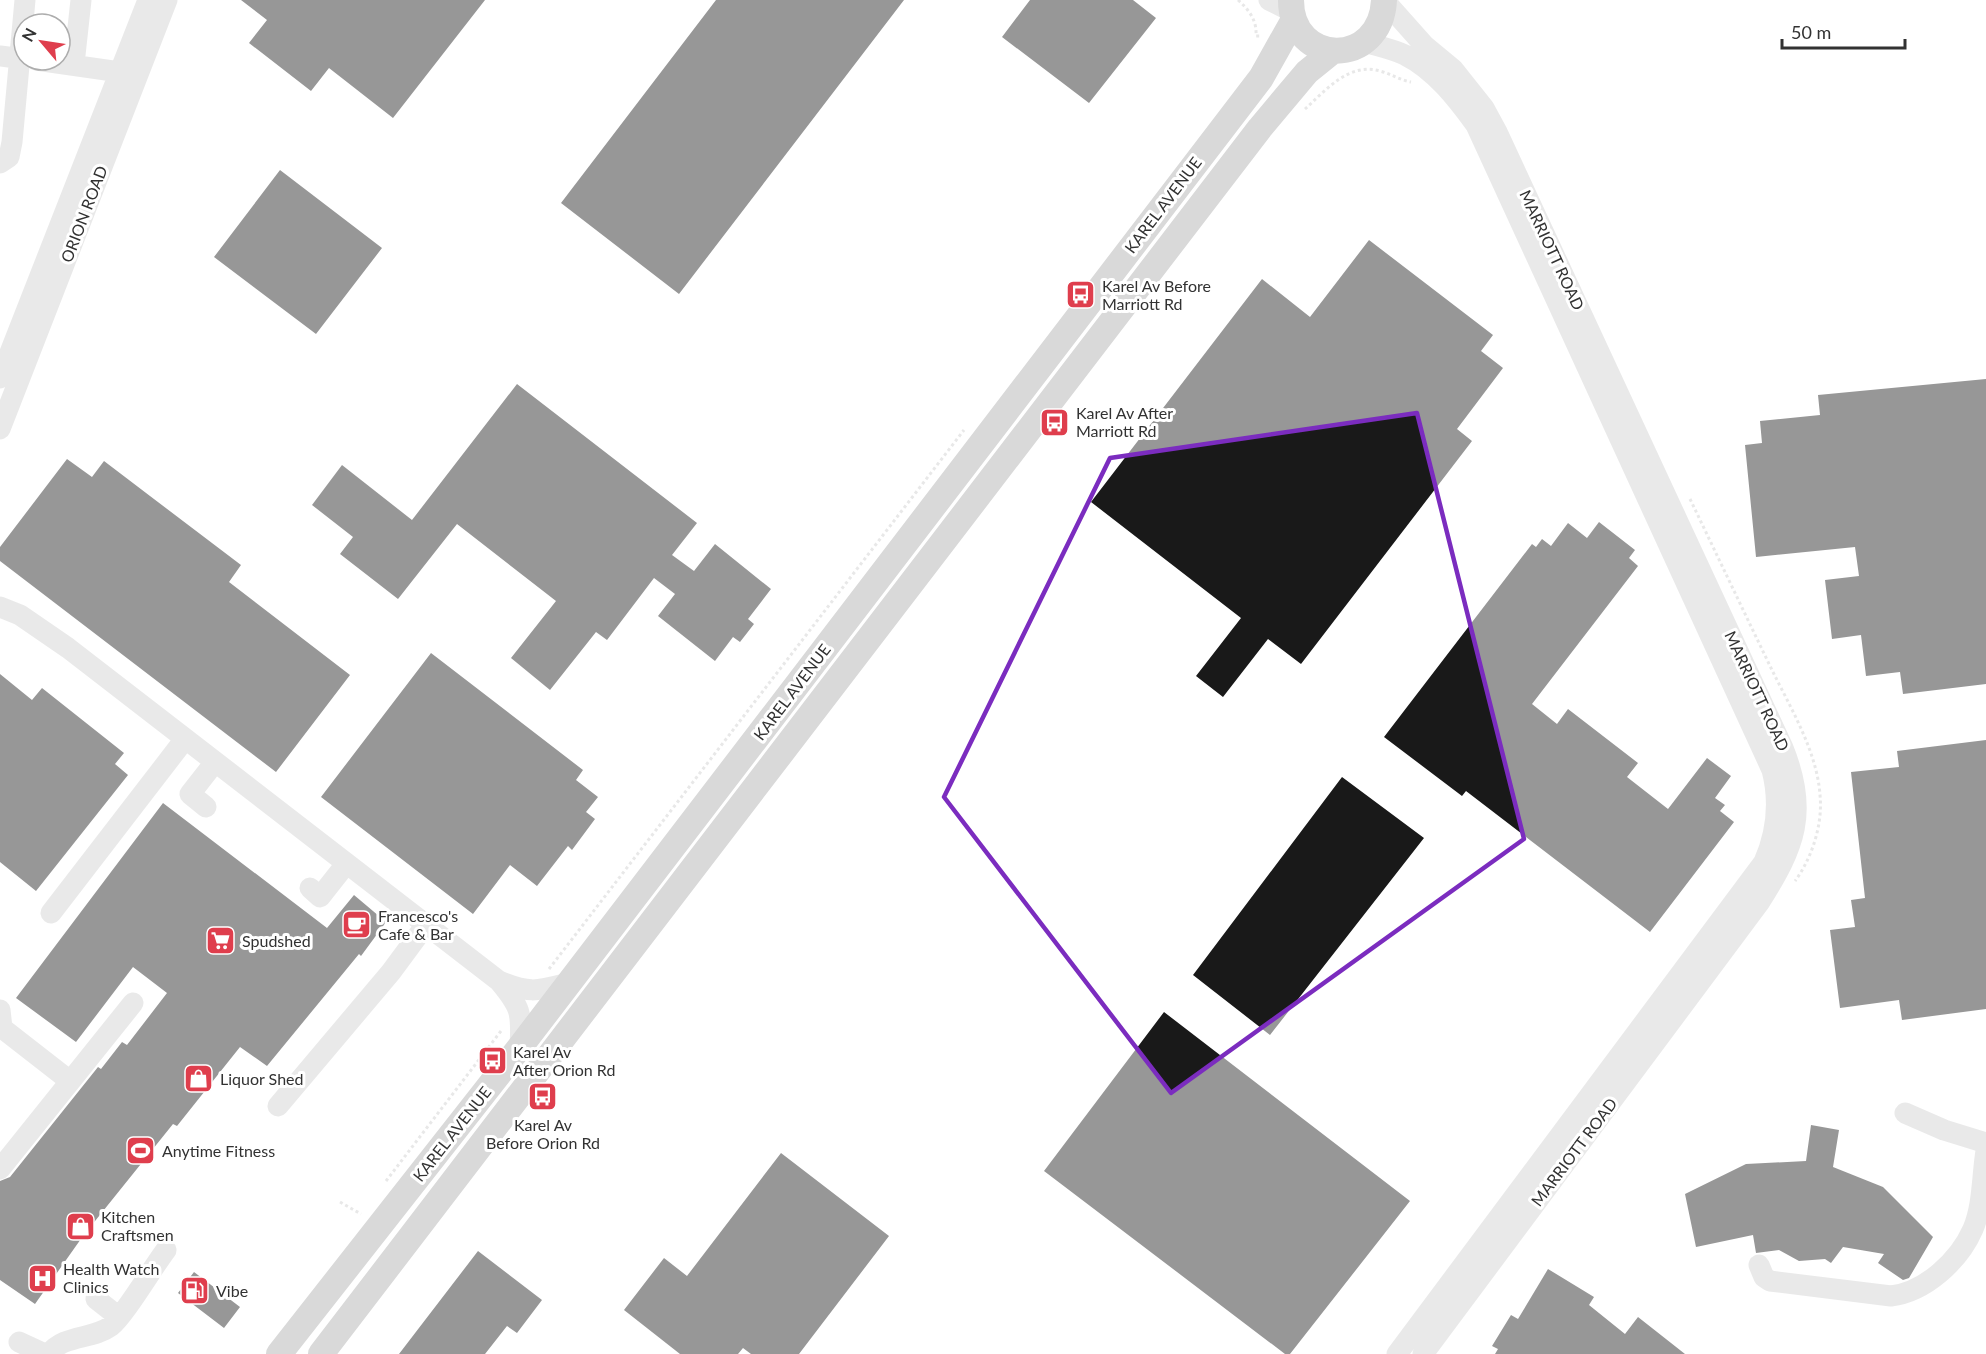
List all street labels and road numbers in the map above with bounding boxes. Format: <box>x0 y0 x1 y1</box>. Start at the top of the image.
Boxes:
street label: KAREL AVENUE <box>1120 153 1205 256</box>
street label: ORION ROAD <box>56 163 111 265</box>
street label: MARRIOTT ROAD <box>1516 187 1589 313</box>
street label: MARRIOTT ROAD <box>1721 628 1794 754</box>
street label: KAREL AVENUE <box>749 640 834 743</box>
street label: KAREL AVENUE <box>409 1082 495 1185</box>
street label: MARRIOTT ROAD <box>1527 1094 1620 1210</box>

